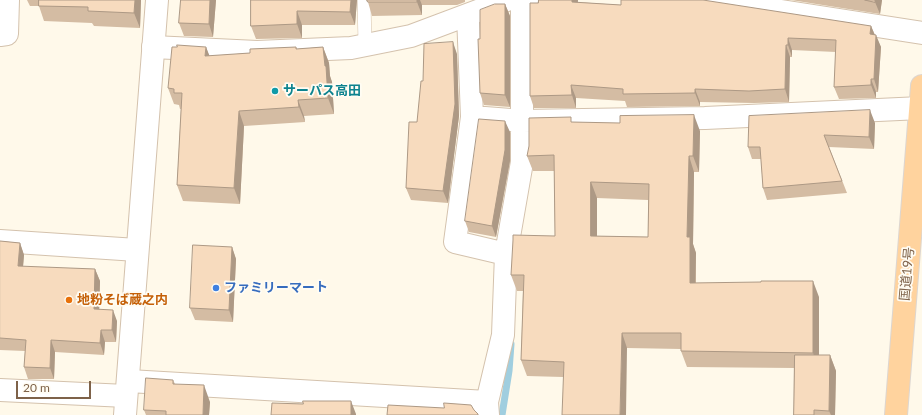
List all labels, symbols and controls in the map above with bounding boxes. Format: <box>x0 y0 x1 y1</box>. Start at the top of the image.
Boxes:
place label: サーパス高田 <box>283 83 361 99</box>
marker: サーパス高田 <box>270 86 280 96</box>
street label: 国道19号 <box>897 246 917 302</box>
place label: ファミリーマート <box>224 280 328 296</box>
marker: ファミリーマート <box>211 283 221 293</box>
place label: 地粉そば蔵之内 <box>77 292 168 308</box>
marker: 地粉そば蔵之内 <box>64 295 74 305</box>
scale bar <box>18 373 93 399</box>
text: 20 m <box>23 380 50 395</box>

